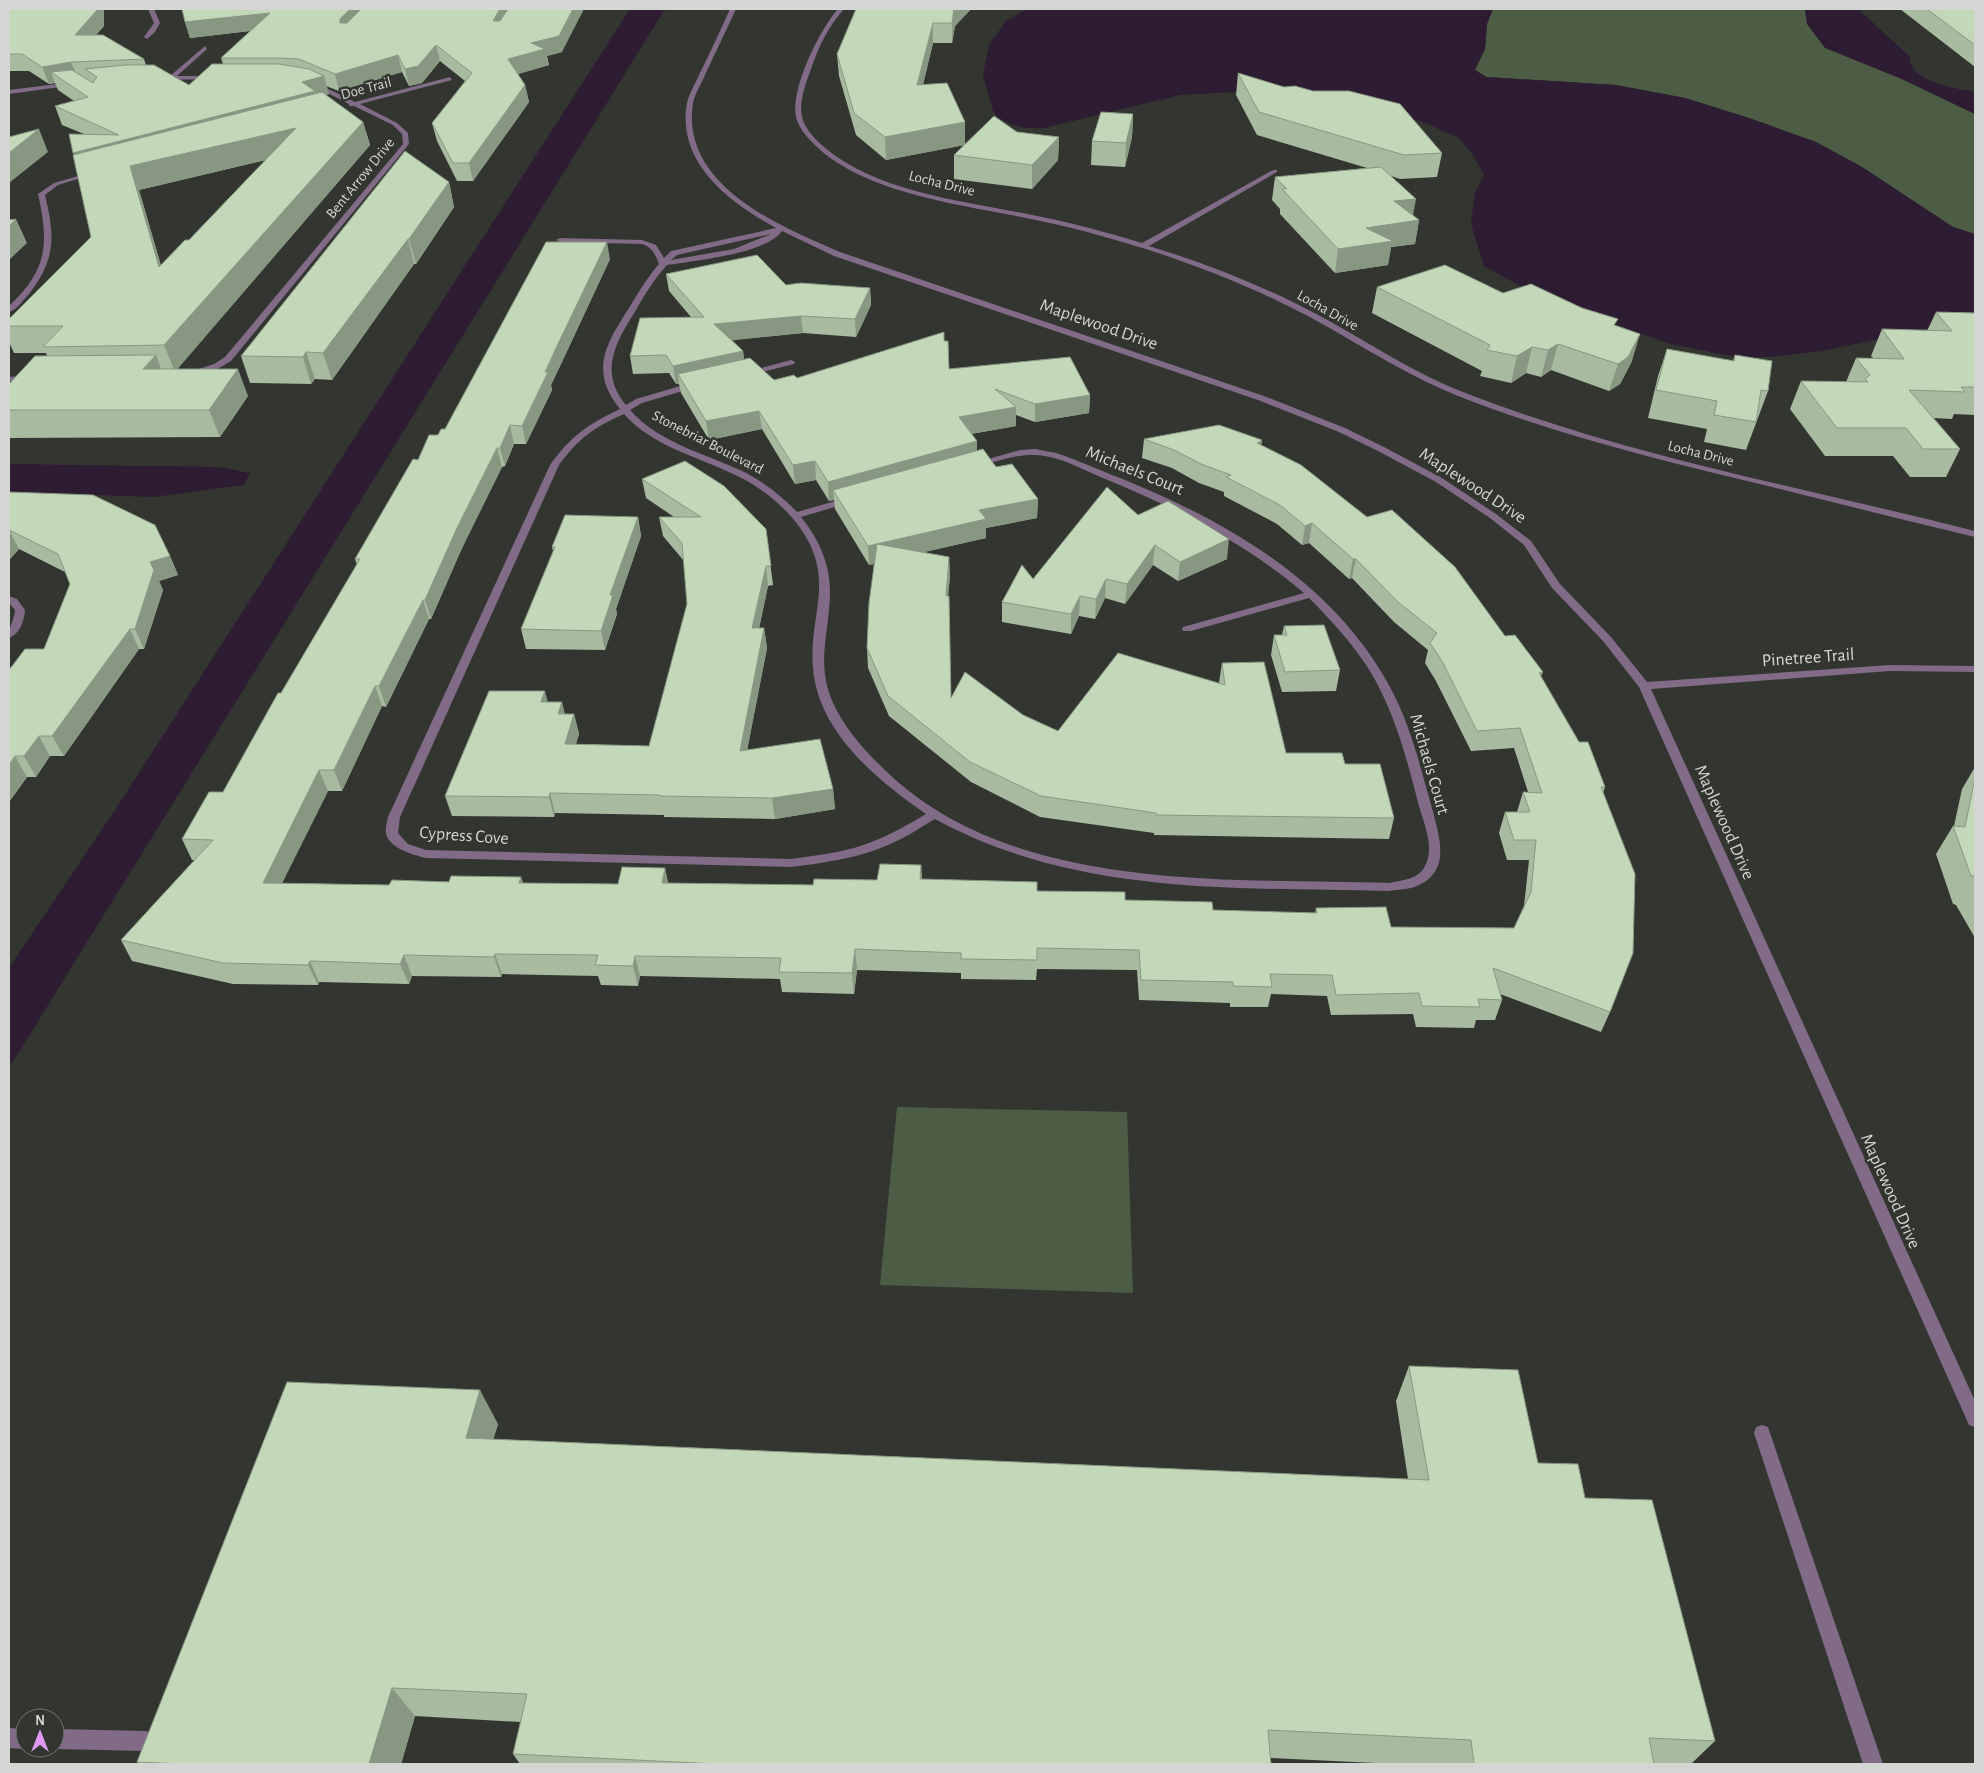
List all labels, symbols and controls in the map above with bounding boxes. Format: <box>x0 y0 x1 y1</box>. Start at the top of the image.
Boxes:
street label: Doe Trail <box>339 75 393 102</box>
street label: Bent Arrow Drive <box>323 135 397 221</box>
street label: Locha Drive <box>907 168 977 199</box>
street label: Locha Drive <box>1295 287 1361 333</box>
street label: Maplewood Drive <box>1037 296 1160 354</box>
street label: Stonebriar Boulevard <box>650 408 766 477</box>
street label: Locha Drive <box>1666 438 1736 469</box>
street label: Michaels Court <box>1083 443 1186 499</box>
street label: Maplewood Drive <box>1416 445 1529 527</box>
street label: Pinetree Trail <box>1761 646 1855 670</box>
street label: Michaels Court <box>1406 712 1452 817</box>
street label: Maplewood Drive <box>1691 762 1757 883</box>
street label: Cypress Cove <box>419 824 509 848</box>
street label: Maplewood Drive <box>1857 1131 1923 1252</box>
north arrow <box>15 1708 65 1758</box>
text: N <box>35 1714 45 1728</box>

